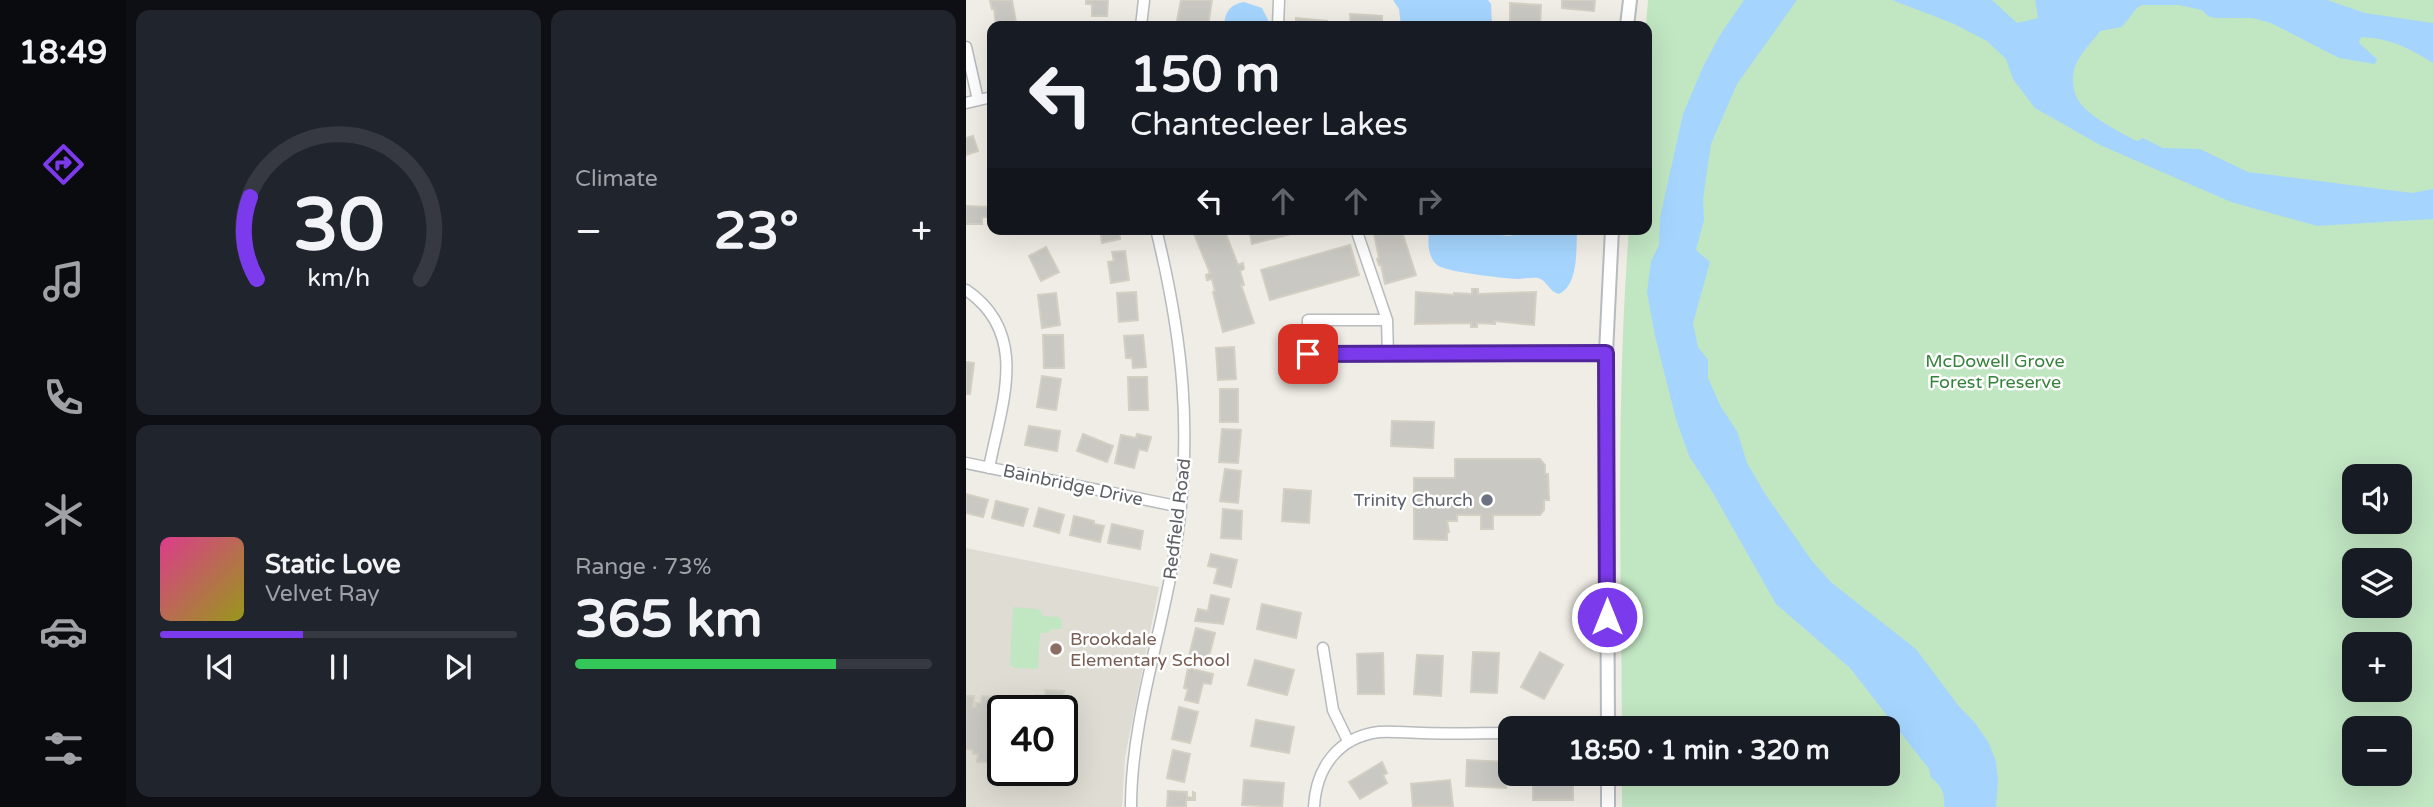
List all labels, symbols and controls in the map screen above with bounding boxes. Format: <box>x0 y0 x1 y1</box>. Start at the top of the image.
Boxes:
text: 18:49 <box>19 34 107 72</box>
text: 150 m <box>1130 46 1280 105</box>
icon: left <box>1015 49 1106 140</box>
text: Chantecleer Lakes <box>1130 106 1408 144</box>
icon: directions <box>39 140 88 189</box>
text: Climate <box>575 165 658 193</box>
text: 30 <box>293 182 384 270</box>
icon: left <box>1191 182 1229 220</box>
icon: ahead <box>1264 182 1302 220</box>
icon: ahead <box>1337 182 1375 220</box>
icon: right <box>1410 182 1448 220</box>
text: 23° <box>714 200 799 263</box>
text: − <box>575 209 602 255</box>
text: + <box>911 209 932 255</box>
icon: music <box>39 257 88 306</box>
text: km/h <box>307 262 370 292</box>
pin <box>1278 324 1338 384</box>
icon: arrive <box>1289 335 1327 373</box>
park label: McDowell Grove Forest Preserve <box>1925 350 2065 393</box>
icon: phone <box>39 373 88 422</box>
street label: Redfield Road <box>1159 457 1195 581</box>
street label: Bainbridge Drive <box>1001 459 1145 511</box>
map controls <box>2342 464 2412 786</box>
button: sound <box>2342 464 2412 534</box>
place label: Trinity Church <box>1354 489 1473 511</box>
icon: climate <box>39 490 88 539</box>
marker: Trinity Church <box>1479 492 1495 508</box>
button: layers <box>2342 548 2412 618</box>
text: Static Love <box>265 549 401 580</box>
text: Range · 73% <box>575 553 711 581</box>
text: Velvet Ray <box>265 580 380 608</box>
position arrow <box>1570 580 1644 654</box>
text: 365 km <box>575 588 763 651</box>
icon: car <box>39 607 88 656</box>
place label: Brookdale Elementary School <box>1070 628 1230 671</box>
button: + <box>2342 632 2412 702</box>
marker: Brookdale Elementary School <box>1048 641 1064 657</box>
icon: previous <box>201 648 239 686</box>
icon: pause <box>320 648 358 686</box>
icon: next <box>439 648 477 686</box>
speed limit sign: 40 <box>987 695 1078 786</box>
button: − <box>2342 716 2412 786</box>
icon: filters <box>39 724 88 773</box>
text: 18:50 · 1 min · 320 m <box>1568 735 1830 766</box>

